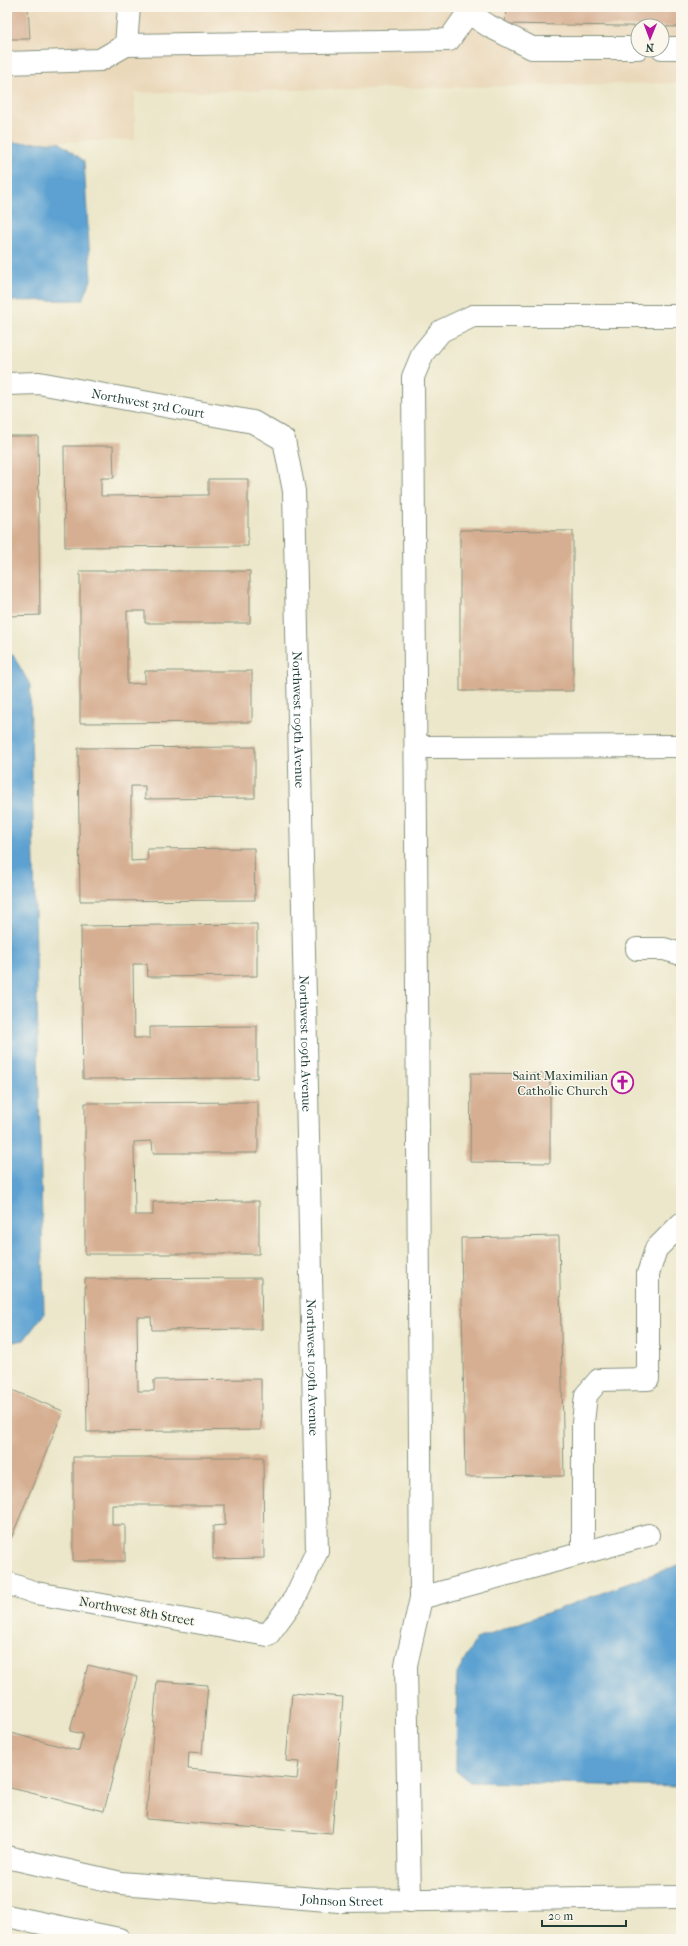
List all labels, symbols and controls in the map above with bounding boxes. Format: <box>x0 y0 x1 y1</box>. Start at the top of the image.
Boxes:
north arrow <box>630 18 670 58</box>
text: N <box>645 41 654 54</box>
street label: Northwest 3rd Court <box>90 385 206 421</box>
street label: Northwest 109th Avenue <box>290 651 308 789</box>
street label: Northwest 109th Avenue <box>297 975 315 1113</box>
place label: Saint Maximilian Catholic Church <box>512 1068 609 1098</box>
church icon: Saint Maximilian Catholic Church <box>610 1069 636 1095</box>
street label: Northwest 109th Avenue <box>304 1299 322 1437</box>
street label: Northwest 8th Street <box>78 1593 196 1629</box>
street label: Johnson Street <box>300 1890 384 1909</box>
scale bar <box>542 1902 626 1928</box>
text: 20 m <box>548 1909 573 1923</box>

